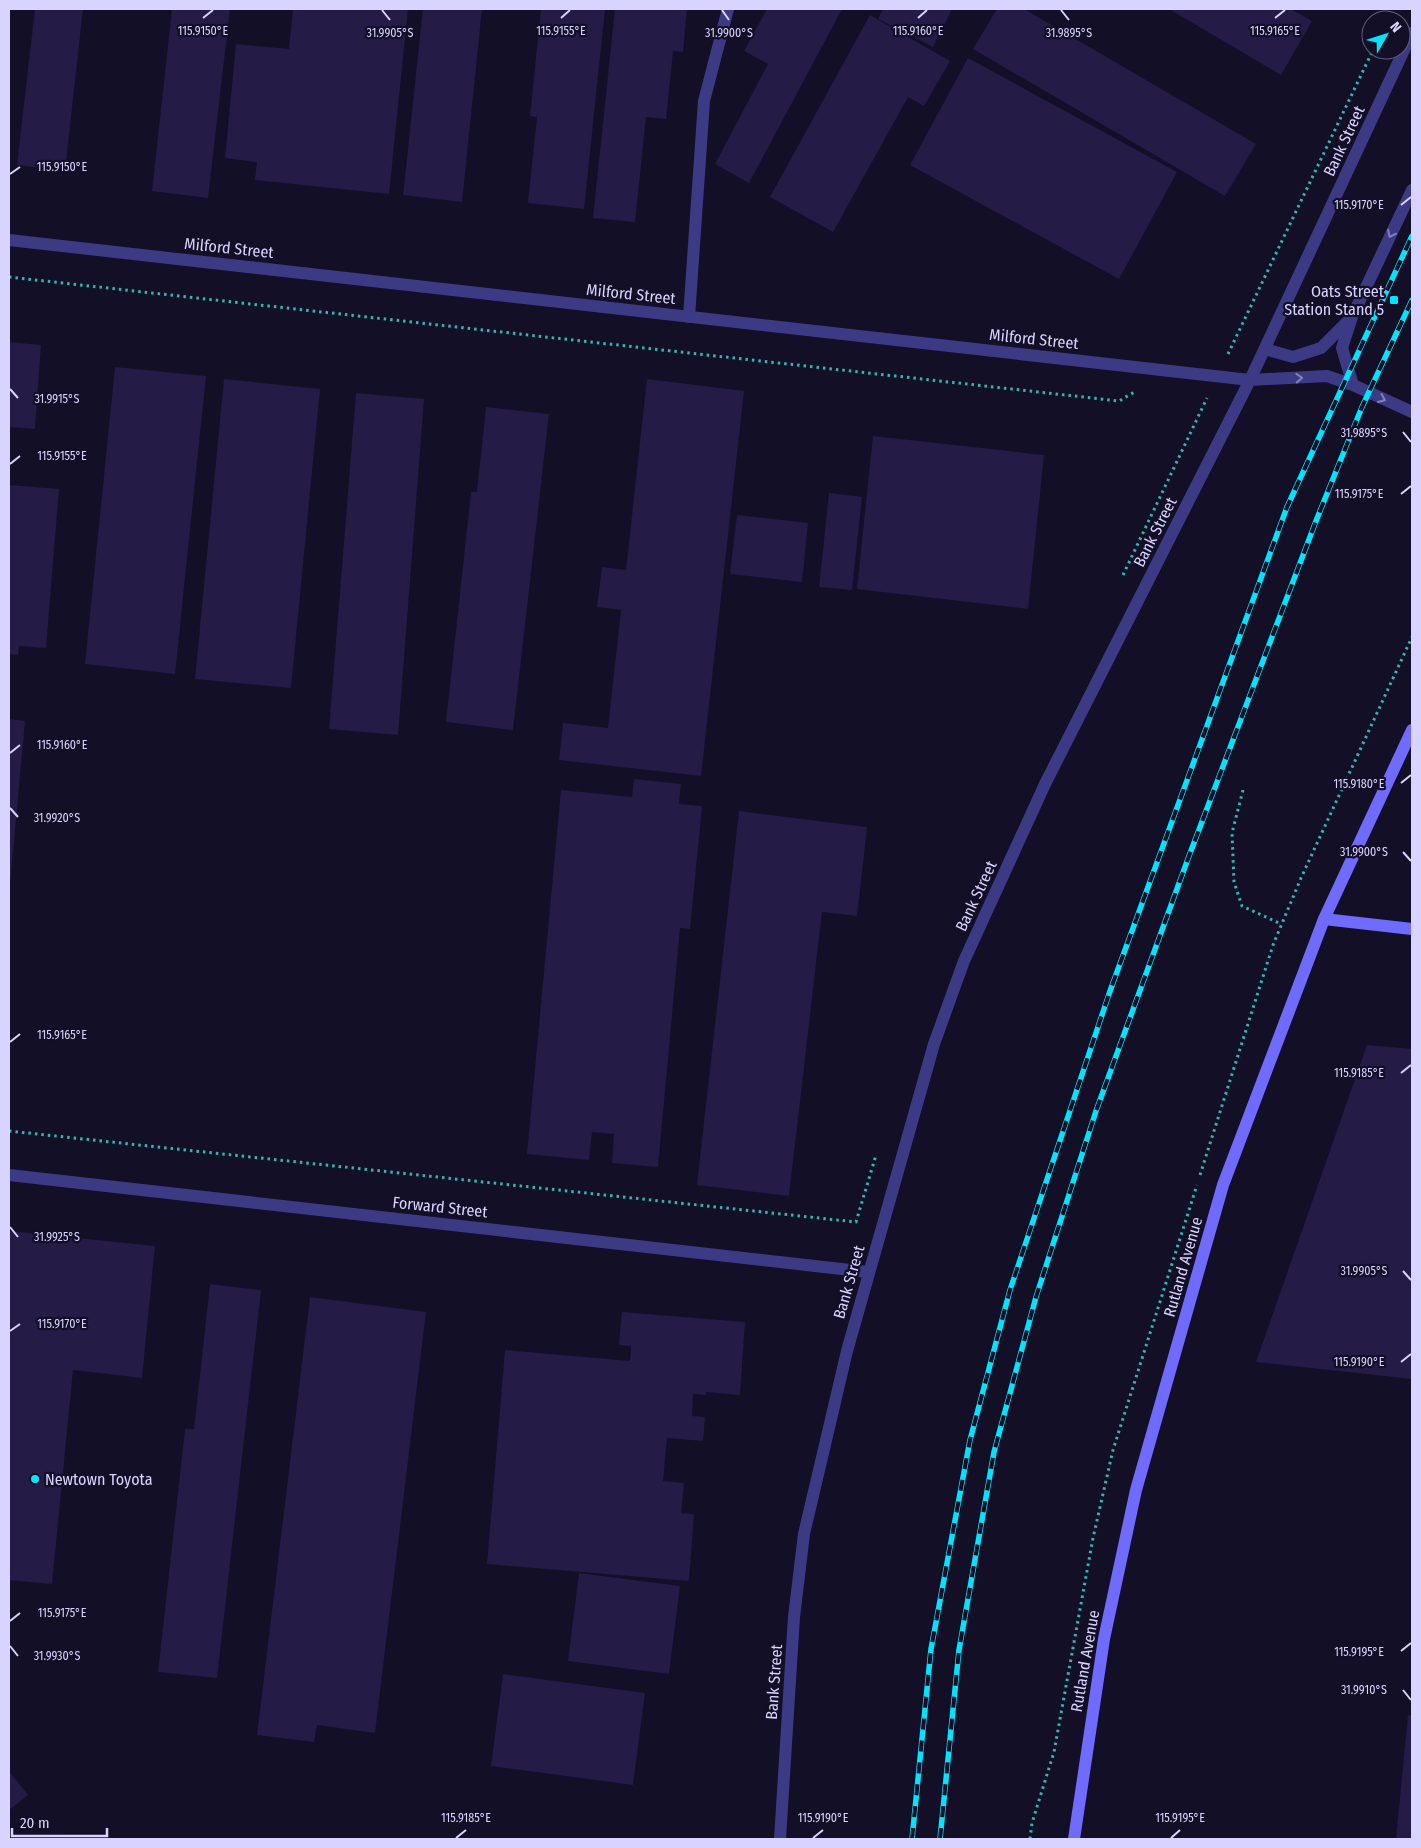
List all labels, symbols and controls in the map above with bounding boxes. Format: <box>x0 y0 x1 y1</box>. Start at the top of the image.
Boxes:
north arrow <box>1361 10 1411 60</box>
text: N <box>1386 19 1405 36</box>
text: 115.9150°E <box>178 24 228 38</box>
text: 115.9155°E <box>536 24 586 38</box>
text: 115.9160°E <box>893 24 944 38</box>
text: 115.9165°E <box>1250 24 1300 38</box>
text: 31.9905°S <box>367 26 414 40</box>
text: 31.9900°S <box>705 26 753 40</box>
text: 31.9895°S <box>1046 26 1092 40</box>
street label: Bank Street <box>1319 102 1369 179</box>
text: 115.9150°E <box>37 160 87 174</box>
text: 115.9170°E <box>1334 198 1384 212</box>
one-way arrow <box>1387 229 1397 238</box>
street label: Milford Street <box>183 234 275 262</box>
street label: Milford Street <box>585 280 677 308</box>
place label: Oats Street Station Stand 5 <box>1284 282 1385 319</box>
marker: Oats Street Station Stand 5 <box>1388 294 1400 306</box>
street label: Milford Street <box>988 325 1080 353</box>
one-way arrow <box>1295 372 1303 383</box>
text: 31.9915°S <box>34 392 80 406</box>
one-way arrow <box>1377 392 1386 402</box>
text: 31.9895°S <box>1341 426 1387 440</box>
text: 115.9155°E <box>37 449 87 463</box>
text: 115.9175°E <box>1335 487 1384 501</box>
street label: Bank Street <box>1129 493 1181 570</box>
text: 115.9160°E <box>37 738 88 752</box>
text: 115.9180°E <box>1334 777 1385 791</box>
text: 31.9920°S <box>34 811 80 825</box>
text: 31.9900°S <box>1340 845 1388 859</box>
street label: Bank Street <box>951 857 1001 934</box>
text: 115.9165°E <box>37 1028 87 1042</box>
text: 115.9185°E <box>1334 1066 1384 1080</box>
street label: Forward Street <box>392 1193 489 1222</box>
street label: Rutland Avenue <box>1160 1215 1206 1319</box>
text: 31.9925°S <box>34 1230 80 1244</box>
street label: Bank Street <box>829 1242 869 1321</box>
text: 31.9905°S <box>1341 1264 1388 1278</box>
text: 115.9170°E <box>37 1317 87 1331</box>
text: 115.9190°E <box>1334 1355 1385 1369</box>
place label: Newtown Toyota <box>45 1470 153 1489</box>
marker: Newtown Toyota <box>29 1473 41 1485</box>
text: 115.9175°E <box>38 1606 87 1620</box>
street label: Rutland Avenue <box>1067 1609 1103 1713</box>
street label: Bank Street <box>762 1643 786 1720</box>
text: 115.9195°E <box>1334 1645 1384 1659</box>
text: 31.9930°S <box>34 1649 80 1663</box>
text: 31.9910°S <box>1341 1683 1387 1697</box>
scale bar <box>12 1806 108 1838</box>
text: 115.9185°E <box>441 1811 491 1825</box>
text: 115.9190°E <box>798 1811 849 1825</box>
text: 115.9195°E <box>1155 1811 1205 1825</box>
text: 20 m <box>20 1814 50 1832</box>

